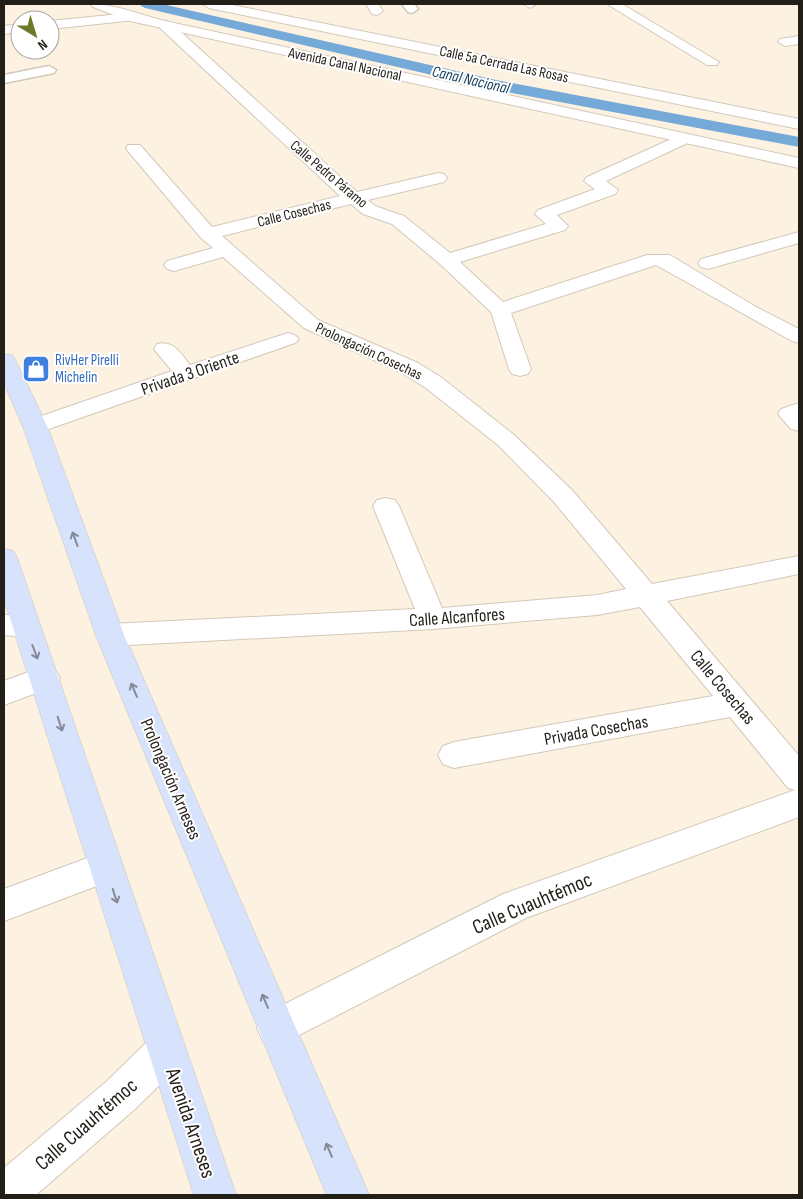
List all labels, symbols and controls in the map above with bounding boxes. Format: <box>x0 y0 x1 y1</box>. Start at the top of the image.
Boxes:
north arrow <box>10 10 60 60</box>
text: N <box>35 36 51 54</box>
street label: Calle 5a Cerrada Las Rosas <box>438 42 570 87</box>
street label: Avenida Canal Nacional <box>286 43 403 86</box>
water label: Canal Nacional <box>430 62 512 99</box>
street label: Calle Pedro Páramo <box>286 136 371 212</box>
street label: Calle Cosechas <box>255 195 333 232</box>
street label: Prolongación Cosechas <box>312 318 425 385</box>
street label: Privada 3 Oriente <box>138 347 242 400</box>
place label: RivHer Pirelli Michelin <box>55 351 119 387</box>
shop icon: RivHer Pirelli Michelin <box>21 354 51 384</box>
one-way arrow <box>70 531 79 547</box>
street label: Calle Alcanfores <box>408 604 506 631</box>
one-way arrow <box>31 644 40 659</box>
street label: Calle Cosechas <box>686 646 760 729</box>
one-way arrow <box>128 683 138 698</box>
street label: Privada Cosechas <box>543 711 650 750</box>
one-way arrow <box>56 716 65 732</box>
street label: Prolongación Arneses <box>136 716 205 843</box>
street label: Calle Cuauhtémoc <box>469 867 596 940</box>
one-way arrow <box>111 887 120 903</box>
one-way arrow <box>259 994 269 1009</box>
street label: Avenida Arneses <box>160 1064 221 1181</box>
street label: Calle Cuauhtémoc <box>30 1073 143 1176</box>
one-way arrow <box>324 1143 333 1159</box>

